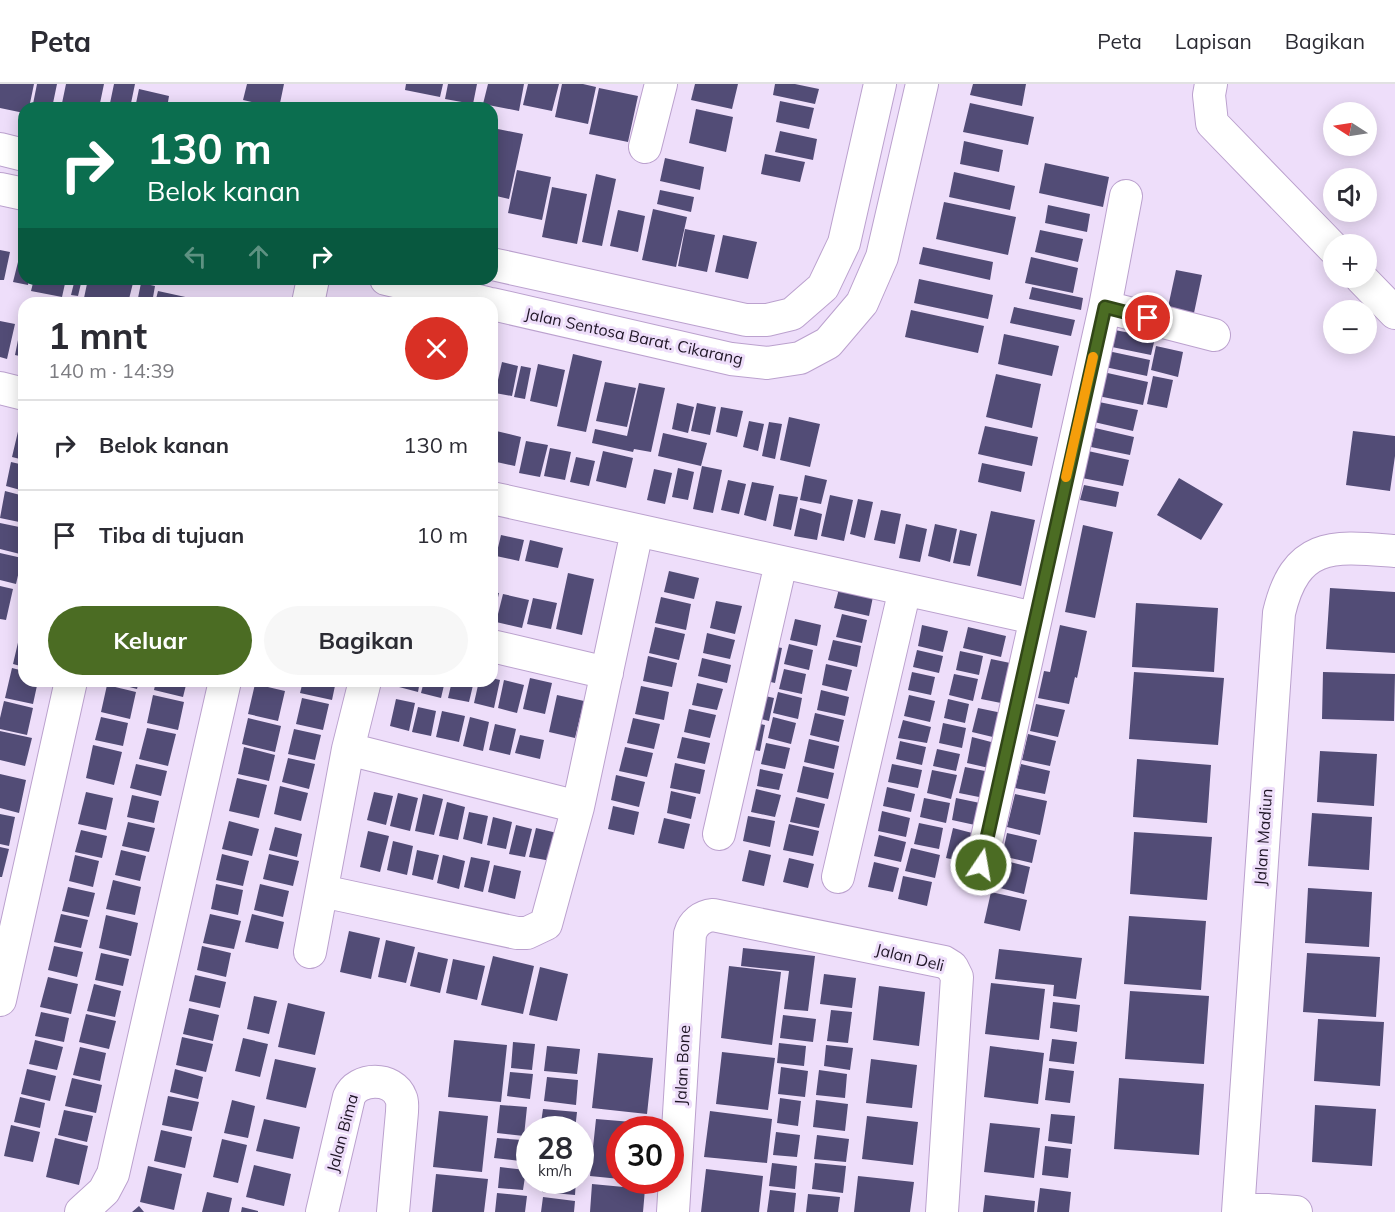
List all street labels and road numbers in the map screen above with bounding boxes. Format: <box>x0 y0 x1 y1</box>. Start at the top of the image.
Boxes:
street label: Jalan Sentosa Barat. Cikarang <box>523 303 745 369</box>
street label: Jalan Madiun <box>1250 788 1276 886</box>
street label: Jalan Deli <box>874 939 946 975</box>
street label: Jalan Bone <box>670 1025 694 1105</box>
street label: Jalan Bima <box>322 1092 362 1174</box>

